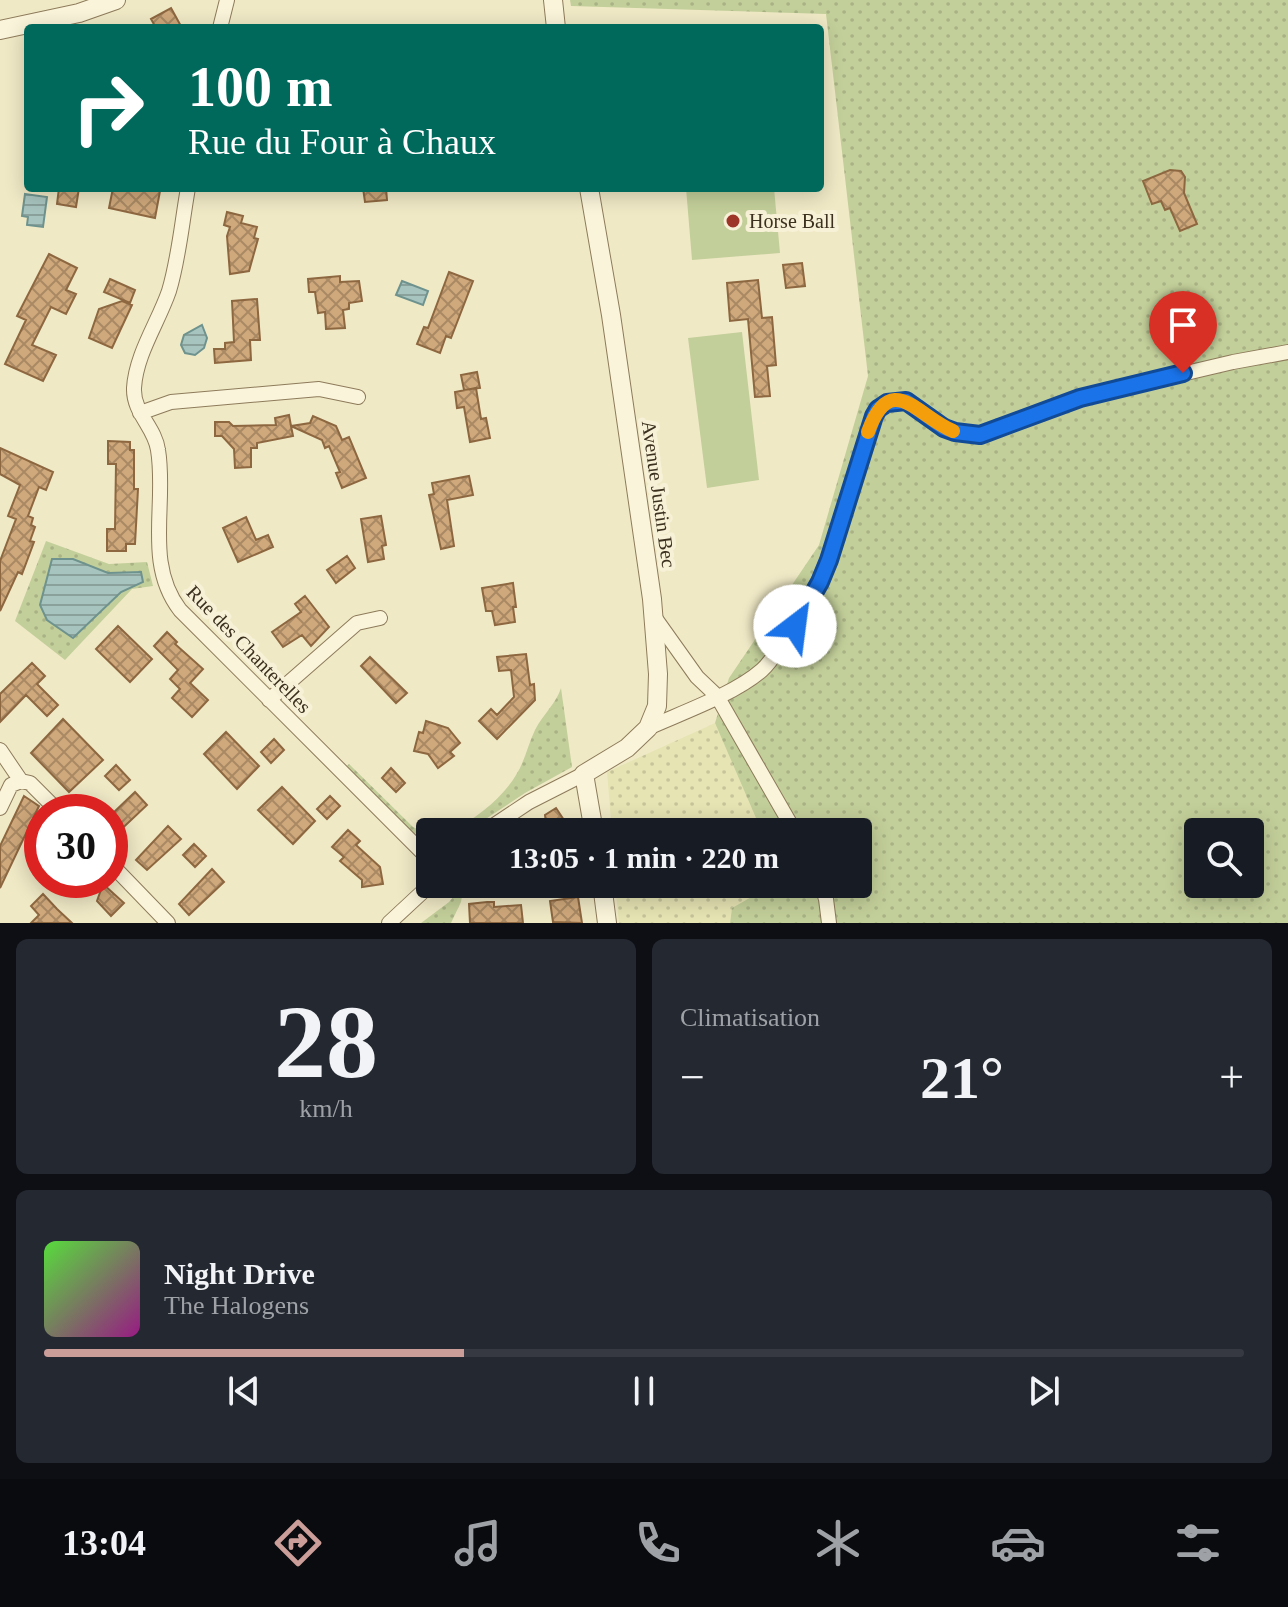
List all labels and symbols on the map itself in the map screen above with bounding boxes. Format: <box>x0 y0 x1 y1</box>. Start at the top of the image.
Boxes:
place label: Horse Ball <box>749 210 836 232</box>
marker: Horse Ball <box>724 212 742 230</box>
pin <box>1149 291 1217 373</box>
street label: Avenue Justin Bec <box>638 419 680 569</box>
street label: Rue des Chanterelles <box>182 581 316 718</box>
position arrow <box>753 584 837 668</box>
speed limit sign: 30 <box>24 794 128 898</box>

